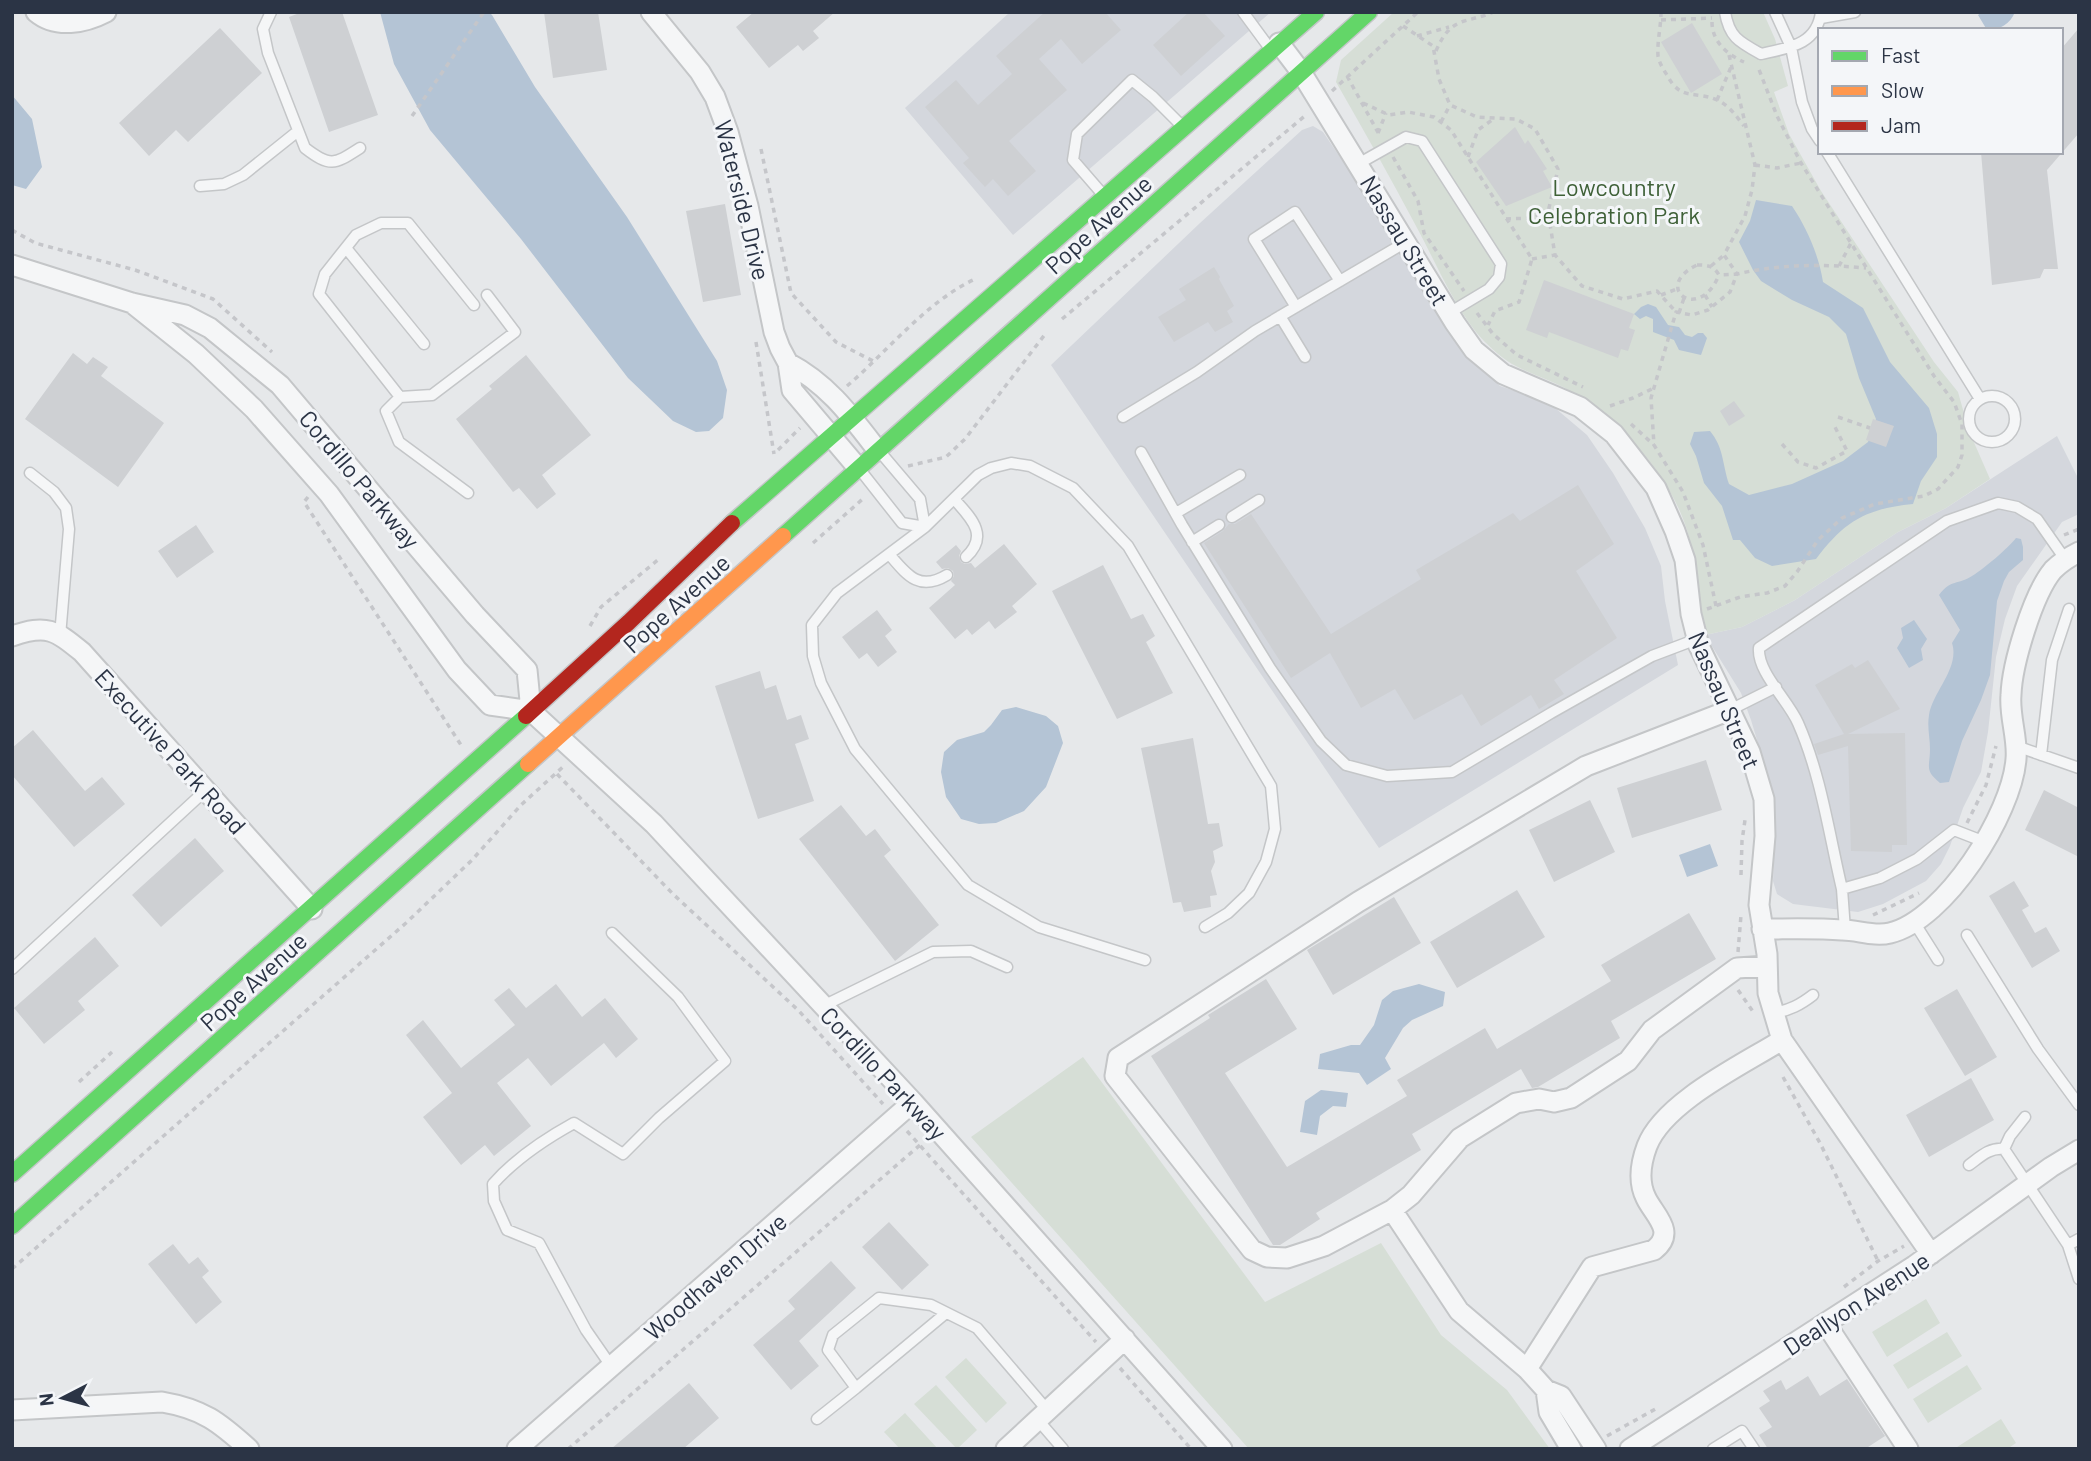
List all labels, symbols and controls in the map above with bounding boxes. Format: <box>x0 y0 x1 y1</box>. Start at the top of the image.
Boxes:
legend <box>1818 28 2063 154</box>
text: Fast <box>1881 42 1921 67</box>
text: Slow <box>1881 77 1924 102</box>
text: Jam <box>1881 112 1921 137</box>
street label: Waterside Drive <box>709 117 777 283</box>
street label: Pope Avenue <box>1039 168 1157 280</box>
street label: Nassau Street <box>1355 170 1455 310</box>
park label: Lowcountry Celebration Park <box>1528 172 1700 229</box>
street label: Cordillo Parkway <box>294 404 426 554</box>
street label: Pope Avenue <box>617 547 735 659</box>
street label: Nassau Street <box>1683 627 1767 773</box>
street label: Executive Park Road <box>89 662 253 840</box>
street label: Pope Avenue <box>194 925 312 1037</box>
street label: Cordillo Parkway <box>815 1000 953 1146</box>
street label: Woodhaven Drive <box>638 1206 792 1346</box>
street label: Deallyon Avenue <box>1777 1245 1935 1361</box>
north arrow <box>28 1363 98 1433</box>
text: N <box>33 1392 58 1407</box>

